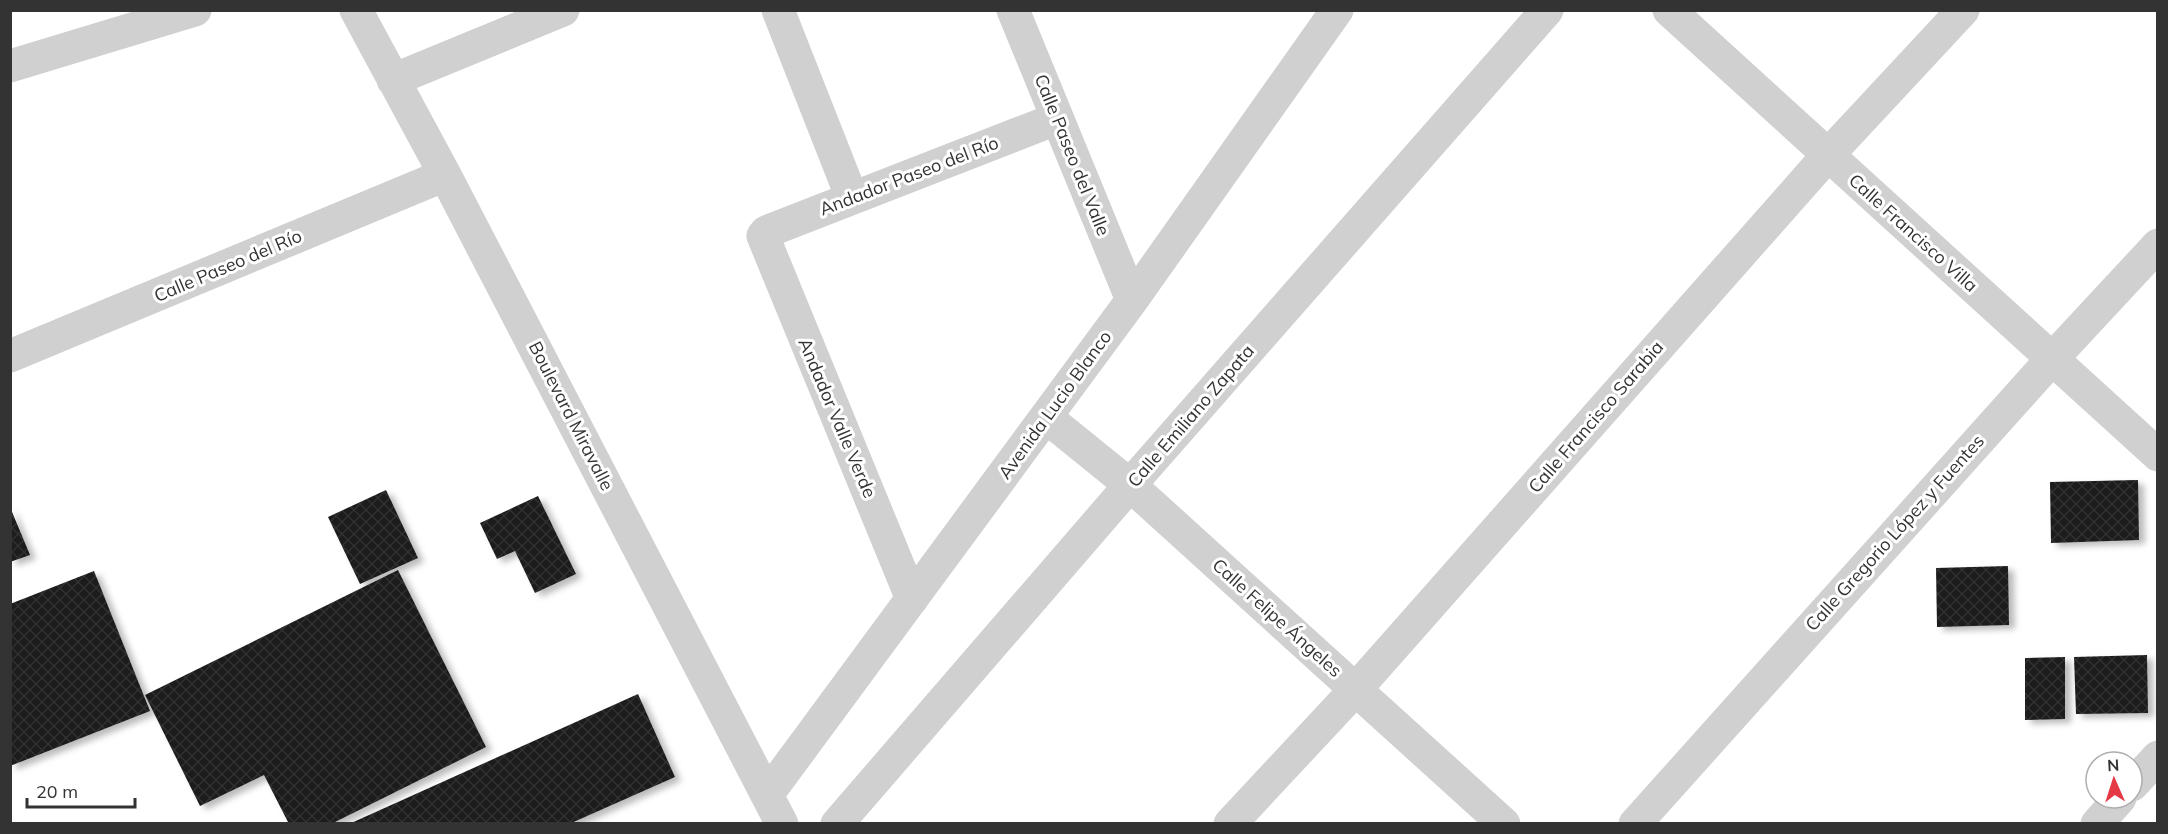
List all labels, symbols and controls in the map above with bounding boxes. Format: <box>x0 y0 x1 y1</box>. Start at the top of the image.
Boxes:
street label: Calle Paseo del Valle <box>1030 71 1115 239</box>
street label: Andador Paseo del Río <box>816 131 1002 220</box>
street label: Calle Francisco Villa <box>1844 169 1983 297</box>
street label: Calle Paseo del Río <box>150 224 305 307</box>
street label: Avenida Lucio Blanco <box>993 326 1116 484</box>
street label: Andador Valle Verde <box>793 334 882 501</box>
street label: Calle Francisco Sarabia <box>1523 336 1668 498</box>
street label: Boulevard Miravalle <box>524 337 619 494</box>
street label: Calle Emiliano Zapata <box>1122 340 1259 492</box>
street label: Calle Gregorio López y Fuentes <box>1800 430 1989 636</box>
street label: Calle Felipe Ángeles <box>1208 553 1347 682</box>
north arrow <box>2084 750 2144 810</box>
text: N <box>2107 755 2120 775</box>
scale bar <box>27 771 135 809</box>
text: 20 m <box>36 780 78 803</box>

